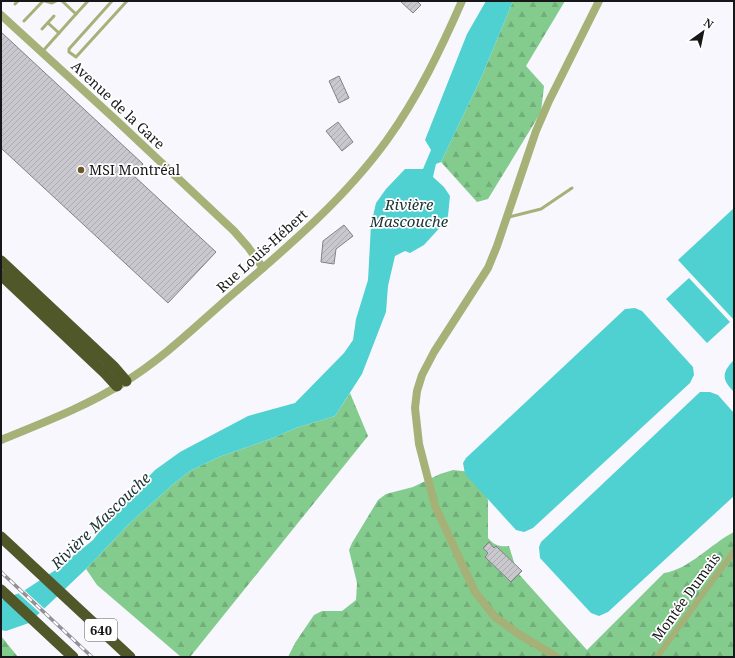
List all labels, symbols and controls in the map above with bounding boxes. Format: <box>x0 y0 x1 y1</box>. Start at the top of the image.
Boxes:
north arrow <box>683 12 723 52</box>
text: N <box>701 15 717 32</box>
street label: Avenue de la Gare <box>68 56 169 153</box>
place label: MSI Montréal <box>89 160 181 179</box>
marker: MSI Montréal <box>76 165 86 175</box>
water label: Rivière Mascouche <box>369 194 449 231</box>
street label: Rue Louis-Hébert <box>212 205 311 297</box>
water label: Rivière Mascouche <box>46 467 155 574</box>
street label: Montée Dumais <box>647 549 724 645</box>
road number: 640 <box>85 619 117 641</box>

